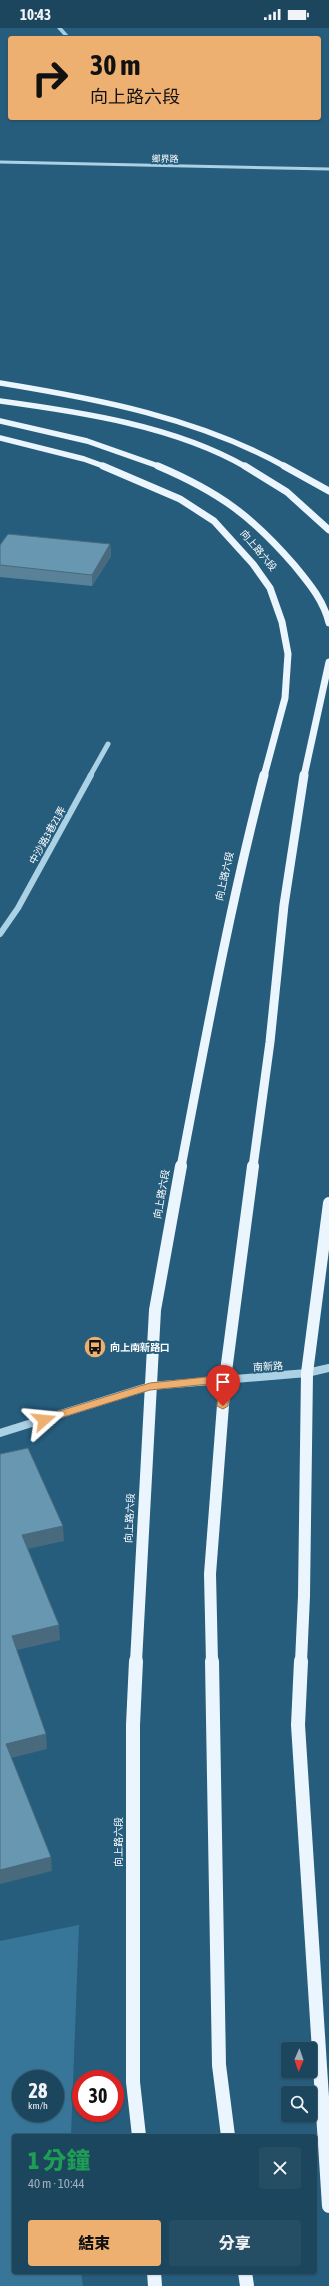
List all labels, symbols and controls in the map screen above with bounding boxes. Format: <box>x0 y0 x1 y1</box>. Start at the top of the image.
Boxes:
text: 10:43 <box>20 6 51 23</box>
text: 30 m <box>90 49 140 81</box>
icon: right <box>24 52 76 104</box>
text: 向上路六段 <box>90 86 180 107</box>
street label: 鄉界路 <box>151 154 179 164</box>
street label: 向上路六段 <box>238 528 279 573</box>
street label: 中沙路3巷21弄 <box>27 805 68 866</box>
street label: 向上路六段 <box>214 851 235 902</box>
street label: 向上路六段 <box>152 1169 171 1220</box>
bus stop icon: 向上南新路口 <box>82 1334 108 1360</box>
place label: 向上南新路口 <box>110 1342 170 1353</box>
street label: 南新路 <box>253 1360 283 1373</box>
pin <box>206 1365 240 1406</box>
icon: arrive <box>212 1371 234 1393</box>
position arrow <box>23 1399 65 1441</box>
street label: 向上路六段 <box>123 1493 136 1543</box>
street label: 向上路六段 <box>113 1817 124 1867</box>
north arrow <box>281 2042 317 2078</box>
map controls <box>281 2042 317 2122</box>
speed limit sign: 30 <box>72 2070 124 2122</box>
text: 28 <box>29 2079 47 2102</box>
button: search <box>281 2086 317 2122</box>
text: km/h <box>28 2100 48 2111</box>
text: 1 分鐘 <box>28 2147 91 2174</box>
button: close <box>259 2147 301 2189</box>
text: 40 m · 10:44 <box>28 2176 85 2191</box>
button: 結束 <box>28 2220 161 2266</box>
button: 分享 <box>169 2220 301 2266</box>

